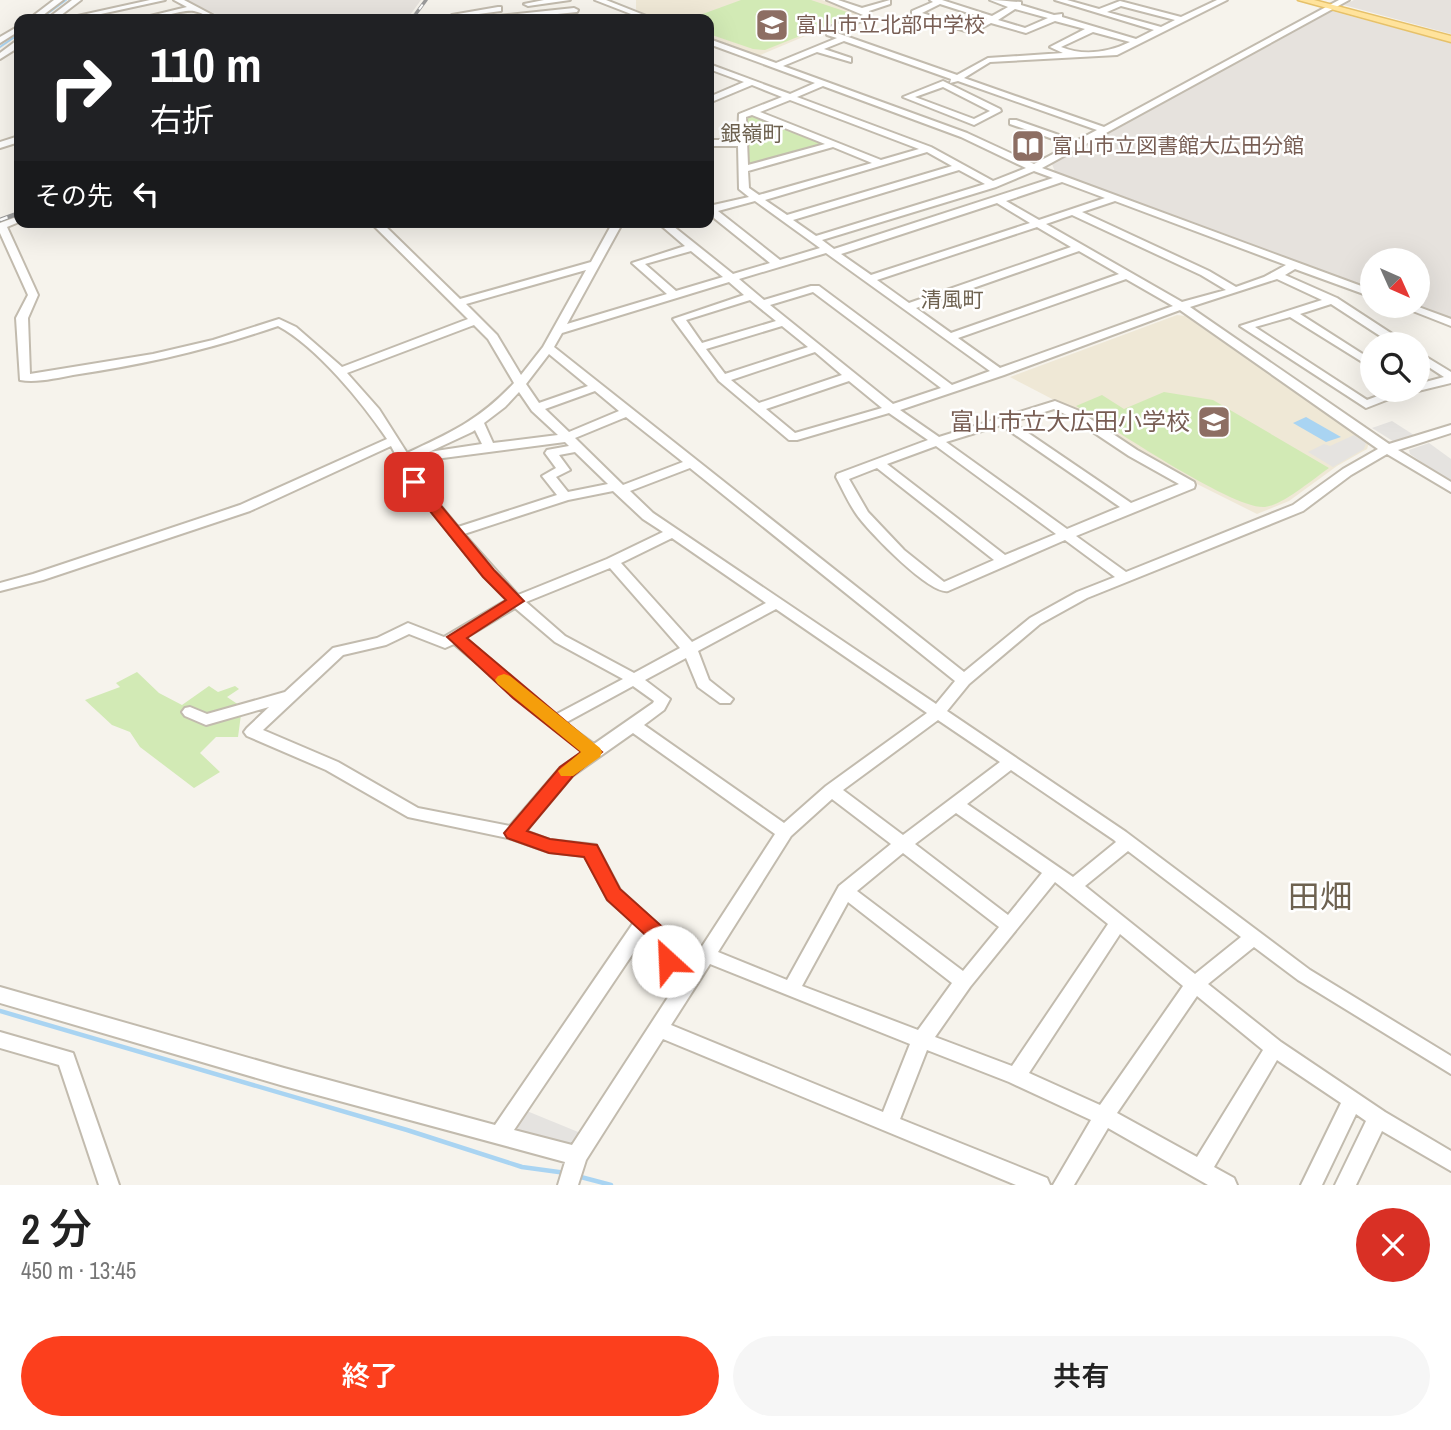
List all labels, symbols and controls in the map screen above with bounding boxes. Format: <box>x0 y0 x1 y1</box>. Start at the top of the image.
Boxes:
school or university icon: 富山市立北部中学校 <box>753 6 791 44</box>
place label: 富山市立北部中学校 <box>796 10 985 39</box>
text: 110 m <box>150 31 262 97</box>
icon: right <box>35 42 126 133</box>
text: 右折 <box>150 98 214 141</box>
district label: 銀嶺町 <box>721 119 784 148</box>
library icon: 富山市立図書館大広田分館 <box>1009 127 1047 165</box>
place label: 富山市立図書館大広田分館 <box>1052 131 1304 160</box>
icon: left <box>127 175 165 213</box>
text: その先 <box>35 178 113 213</box>
north arrow <box>1360 248 1430 318</box>
map controls <box>1360 248 1430 402</box>
district label: 清風町 <box>921 285 984 314</box>
button: search <box>1360 332 1430 402</box>
school or university icon: 富山市立大広田小学校 <box>1195 403 1233 441</box>
place label: 富山市立大広田小学校 <box>950 405 1190 437</box>
pin <box>384 452 444 512</box>
icon: arrive <box>395 463 433 501</box>
district label: 田畑 <box>1288 875 1352 918</box>
position arrow <box>631 924 705 998</box>
text: 2 分 <box>21 1201 92 1257</box>
button: close <box>1356 1208 1430 1282</box>
text: 450 m · 13:45 <box>21 1255 136 1286</box>
button: 終了 <box>21 1336 719 1416</box>
button: 共有 <box>733 1336 1430 1416</box>

